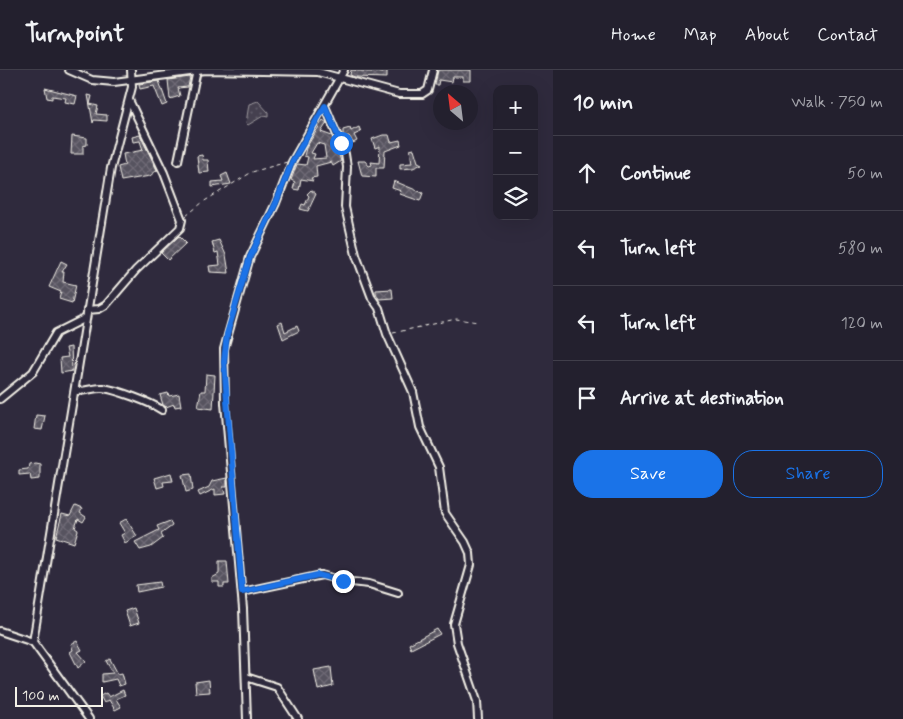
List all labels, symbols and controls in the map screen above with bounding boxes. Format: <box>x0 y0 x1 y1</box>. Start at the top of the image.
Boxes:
text: Turnpoint <box>25 19 125 50</box>
text: Home <box>611 23 656 47</box>
text: Map <box>684 23 717 47</box>
text: About <box>745 23 789 47</box>
text: Contact <box>817 23 878 47</box>
north arrow <box>433 85 478 130</box>
map controls <box>493 85 538 220</box>
button: + <box>493 85 538 130</box>
text: 10 min <box>573 89 633 117</box>
text: Walk · 750 m <box>791 92 883 113</box>
button: − <box>493 130 538 175</box>
route start <box>330 132 353 155</box>
icon: ahead <box>573 159 601 187</box>
text: Continue <box>620 161 691 186</box>
text: 50 m <box>847 163 883 184</box>
button: layers <box>493 175 538 220</box>
icon: left <box>573 234 601 262</box>
text: Turn left <box>620 236 696 261</box>
text: 580 m <box>838 238 883 259</box>
icon: left <box>573 309 601 337</box>
text: Turn left <box>620 311 696 336</box>
text: 120 m <box>841 313 883 334</box>
icon: arrive <box>573 384 601 412</box>
text: Arrive at destination <box>620 386 784 411</box>
button: Save <box>573 450 723 498</box>
button: Share <box>733 450 883 498</box>
route end <box>332 570 355 593</box>
scale bar <box>15 684 102 707</box>
text: 100 m <box>22 687 60 705</box>

